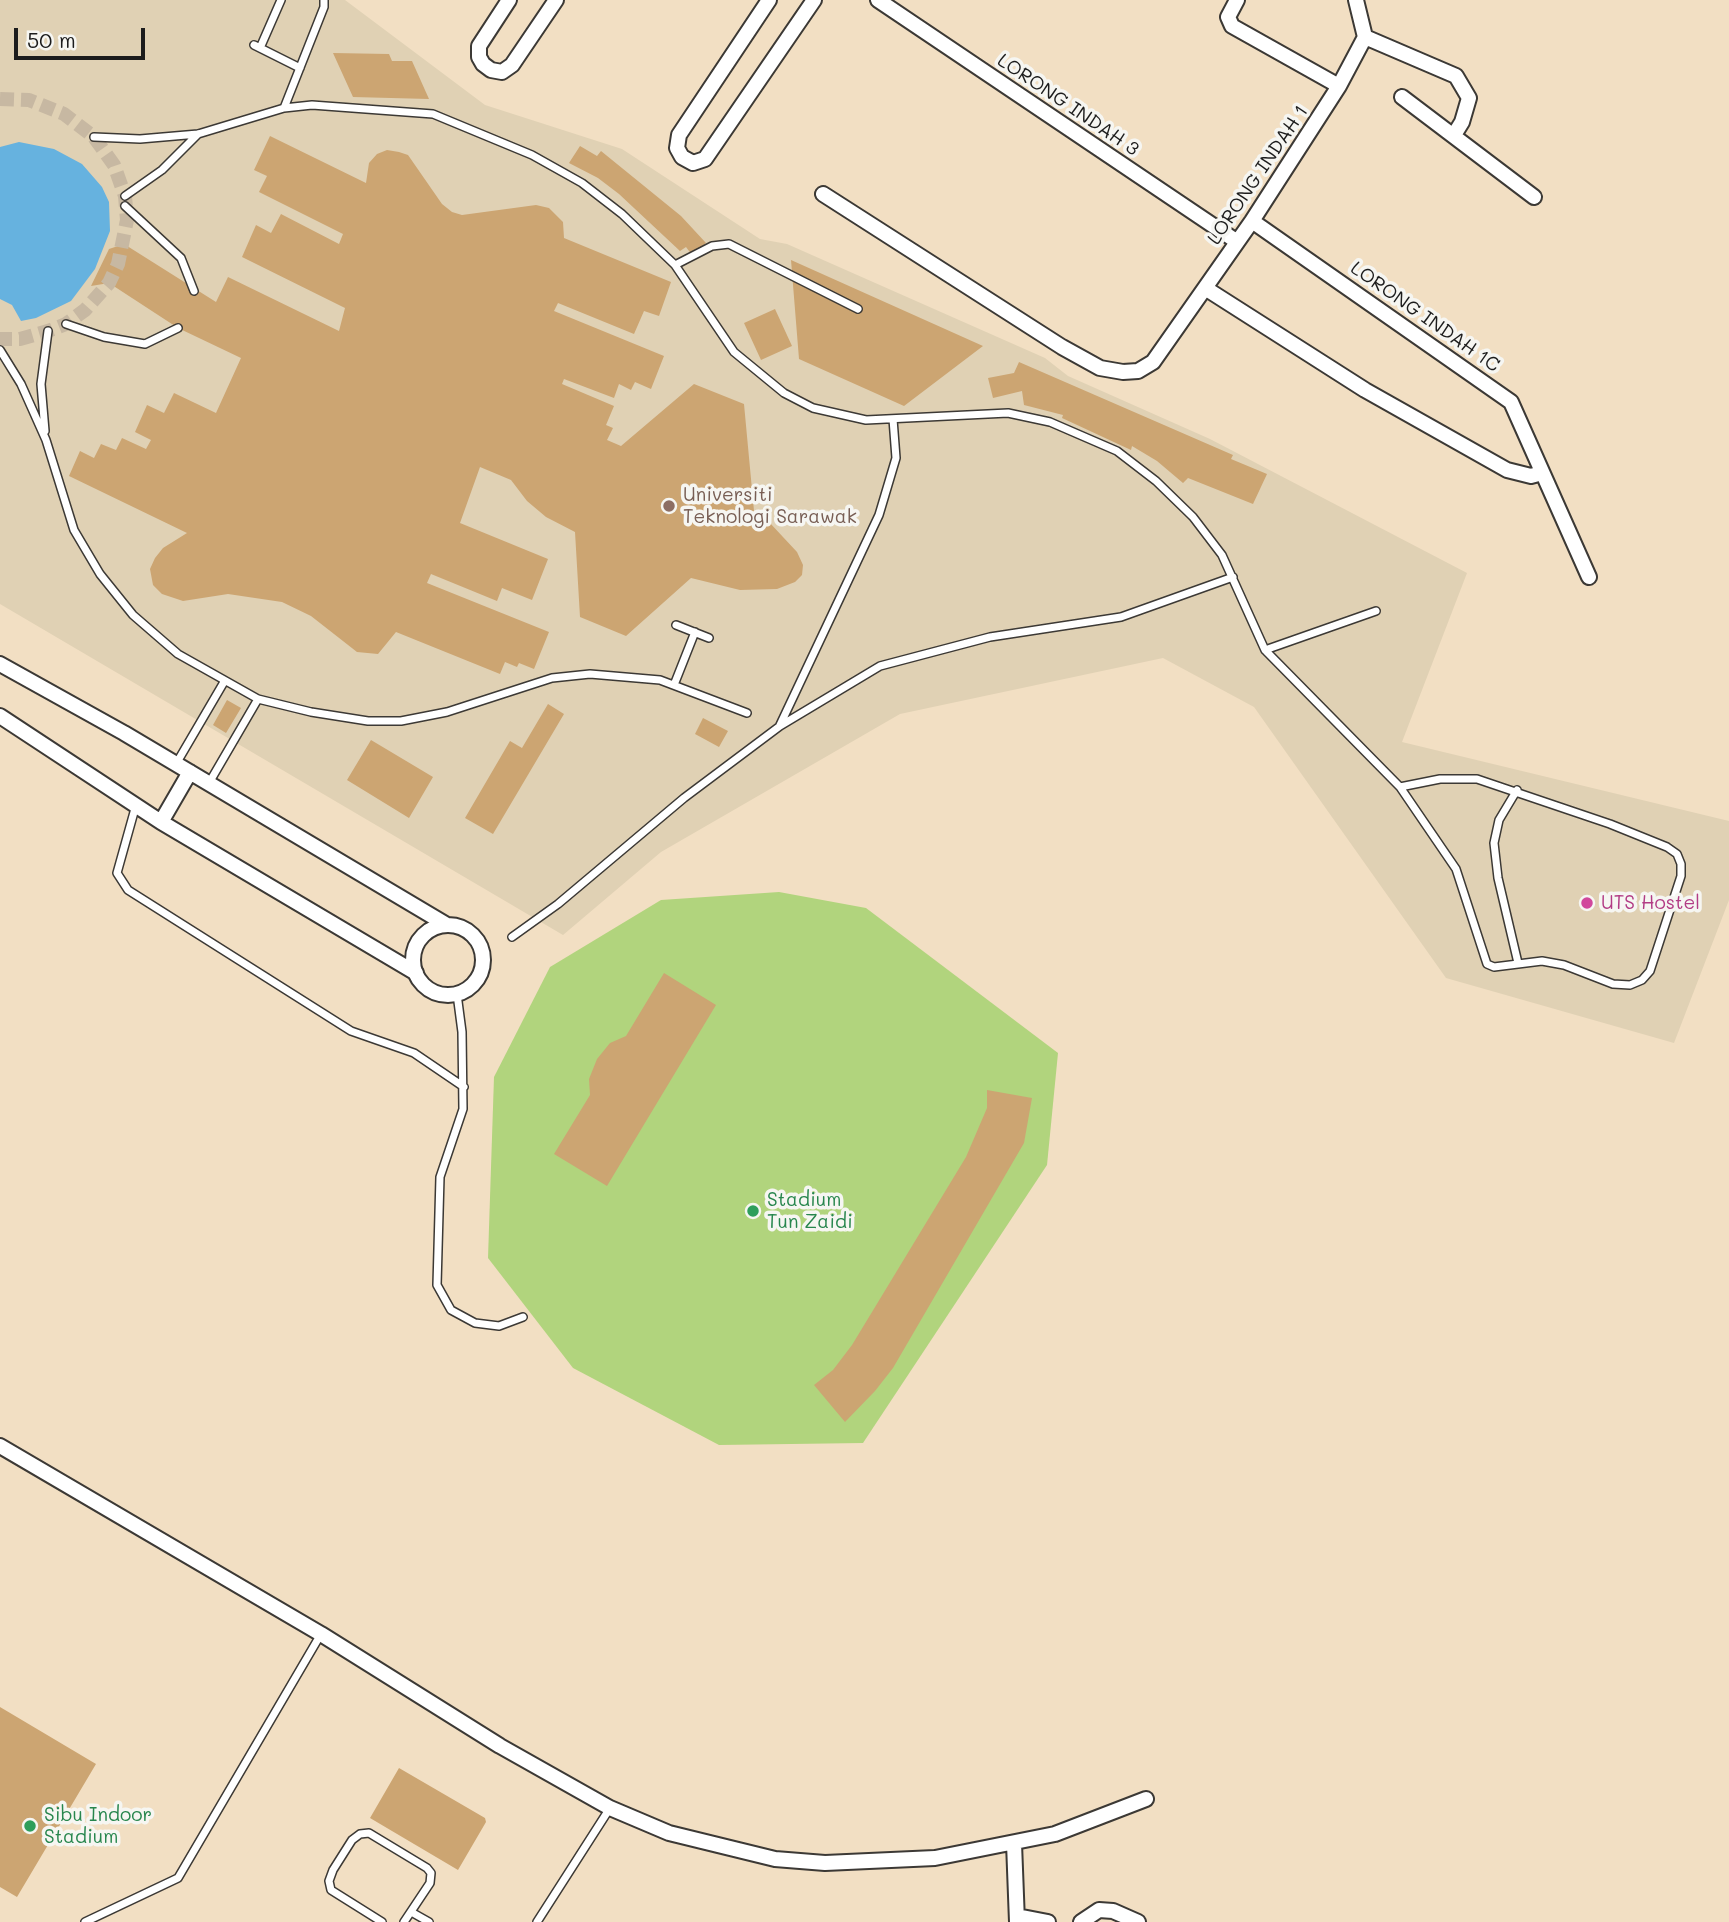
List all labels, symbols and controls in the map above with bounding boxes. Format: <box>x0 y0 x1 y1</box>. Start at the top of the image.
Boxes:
scale bar <box>18 14 149 58</box>
text: 50 m <box>27 26 76 53</box>
street label: LORONG INDAH 3 <box>993 49 1143 161</box>
street label: LORONG INDAH 1 <box>1203 101 1313 249</box>
street label: LORONG INDAH 1C <box>1346 257 1504 377</box>
place label: Universiti Teknologi Sarawak <box>683 484 857 528</box>
marker: Universiti Teknologi Sarawak <box>661 498 677 514</box>
place label: UTS Hostel <box>1601 892 1700 914</box>
marker: UTS Hostel <box>1579 895 1595 911</box>
place label: Stadium Tun Zaidi <box>767 1189 853 1233</box>
marker: Stadium Tun Zaidi <box>745 1203 761 1219</box>
place label: Sibu Indoor Stadium <box>44 1804 152 1848</box>
marker: Sibu Indoor Stadium <box>22 1818 38 1834</box>

